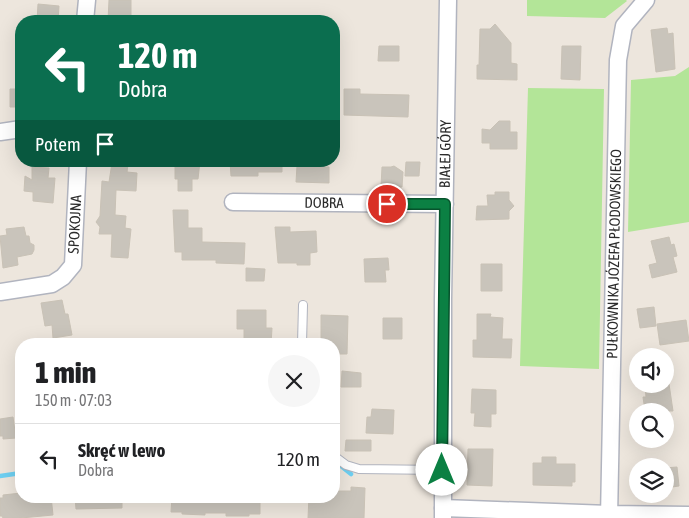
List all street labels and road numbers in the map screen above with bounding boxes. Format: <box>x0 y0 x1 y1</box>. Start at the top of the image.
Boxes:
street label: BIAŁEJ GÓRY <box>436 119 454 188</box>
street label: PUŁKOWNIKA JÓZEFA PŁODOWSKIEGO <box>603 149 624 359</box>
street label: SPOKOJNA <box>65 194 84 254</box>
street label: DOBRA <box>304 194 344 211</box>

